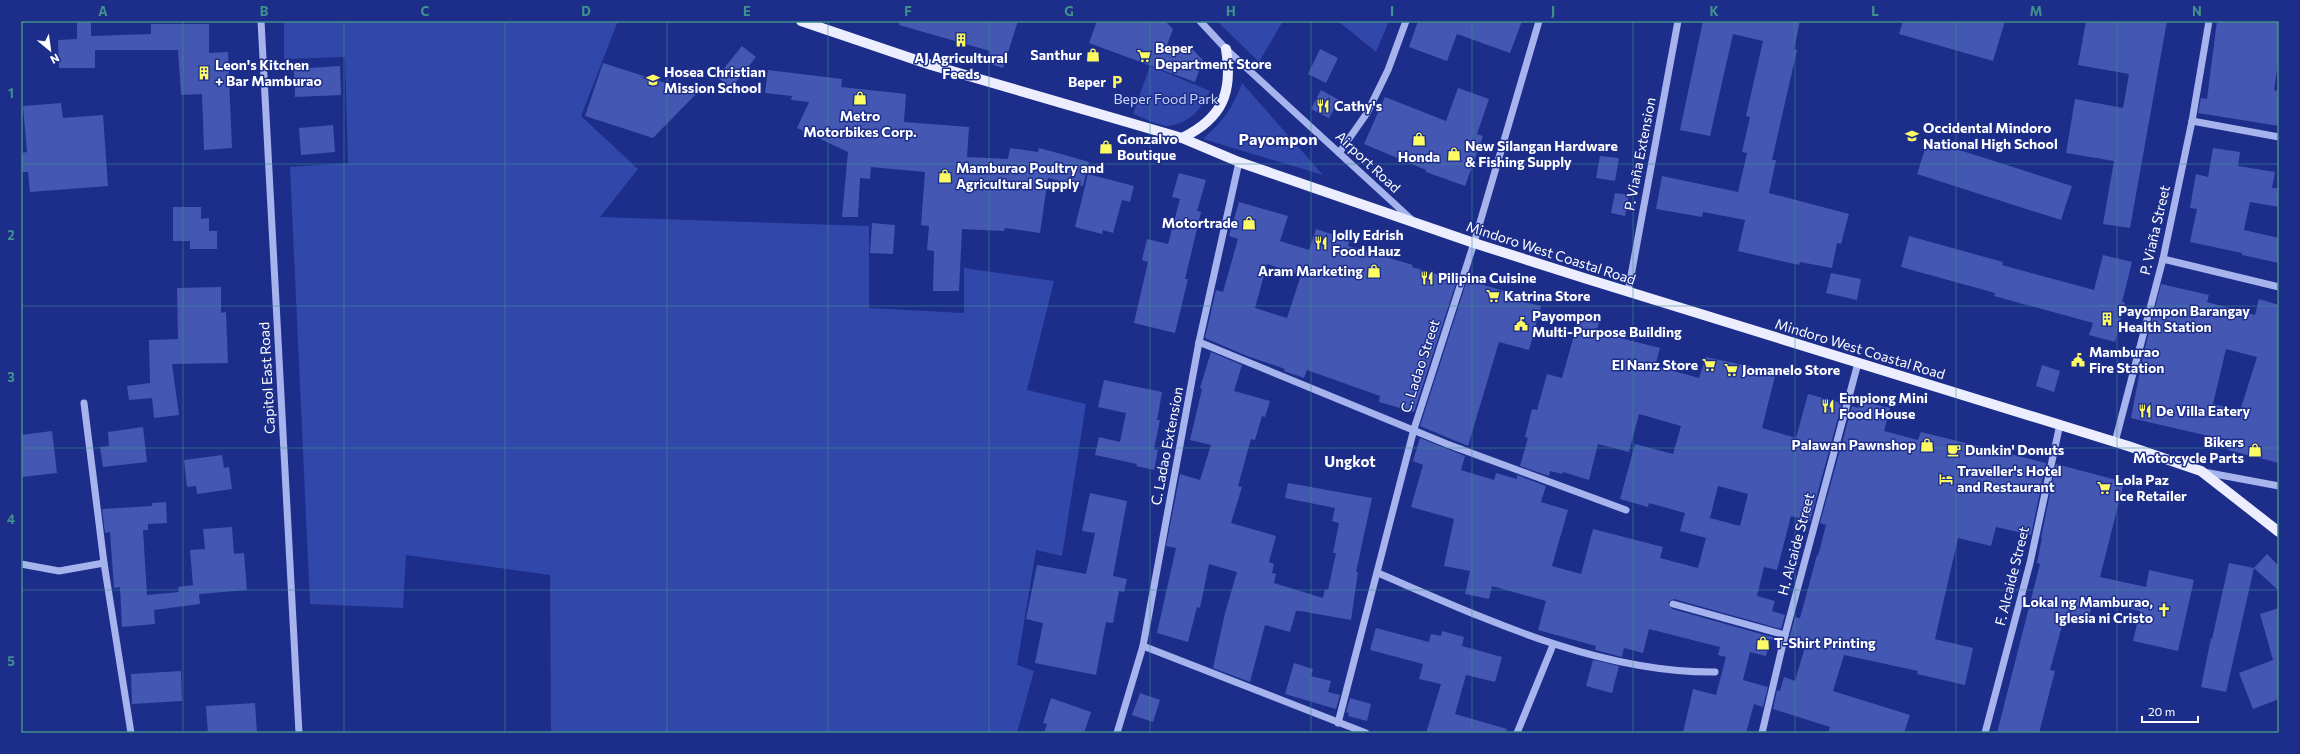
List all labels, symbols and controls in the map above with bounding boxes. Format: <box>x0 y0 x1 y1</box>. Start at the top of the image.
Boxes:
text: A <box>98 3 108 19</box>
text: B <box>260 3 269 19</box>
text: C <box>421 3 430 19</box>
text: D <box>581 3 591 19</box>
text: E <box>743 3 751 19</box>
text: F <box>904 3 912 19</box>
text: G <box>1064 3 1074 19</box>
text: H <box>1226 3 1236 19</box>
text: I <box>1390 3 1394 19</box>
text: J <box>1551 3 1555 19</box>
text: K <box>1709 3 1719 19</box>
text: L <box>1871 3 1879 19</box>
text: M <box>2030 3 2042 19</box>
text: N <box>2192 3 2202 19</box>
north arrow <box>30 30 70 70</box>
building icon: AJ Agricultural Feeds <box>953 32 969 48</box>
place label: Beper Department Store <box>1155 39 1272 72</box>
place label: Santhur <box>1030 46 1082 63</box>
shop icon: Santhur <box>1085 47 1101 63</box>
supermarket icon: Beper Department Store <box>1136 48 1152 64</box>
place label: AJ Agricultural Feeds <box>914 49 1008 82</box>
text: N <box>48 51 62 67</box>
place label: Leon's Kitchen + Bar Mamburao <box>215 56 322 89</box>
place label: Hosea Christian Mission School <box>664 63 766 96</box>
building icon: Leon's Kitchen + Bar Mamburao <box>196 65 212 81</box>
school or university icon: Hosea Christian Mission School <box>645 72 661 88</box>
place label: Beper <box>1068 73 1106 90</box>
parking icon: Beper <box>1109 74 1125 90</box>
text: 1 <box>8 85 14 101</box>
shop icon: Metro Motorbikes Corp. <box>852 90 868 106</box>
park label: Beper Food Park <box>1114 90 1219 107</box>
street label: P. Viaña Extension <box>1620 96 1659 212</box>
place label: Cathy's <box>1334 97 1383 114</box>
restaurant icon: Cathy's <box>1315 98 1331 114</box>
place label: Metro Motorbikes Corp. <box>803 107 917 140</box>
place label: Occidental Mindoro National High School <box>1923 119 2058 152</box>
street label: Airport Road <box>1332 127 1404 196</box>
school or university icon: Occidental Mindoro National High School <box>1904 128 1920 144</box>
district label: Payompon <box>1239 129 1317 148</box>
place label: Gonzalvo Boutique <box>1117 130 1178 163</box>
shop icon: Honda <box>1411 131 1427 147</box>
place label: New Silangan Hardware & Fishing Supply <box>1465 137 1618 170</box>
shop icon: Gonzalvo Boutique <box>1098 139 1114 155</box>
shop icon: New Silangan Hardware & Fishing Supply <box>1446 146 1462 162</box>
place label: Honda <box>1398 148 1440 165</box>
place label: Mamburao Poultry and Agricultural Supply <box>956 159 1104 192</box>
shop icon: Mamburao Poultry and Agricultural Supply <box>937 168 953 184</box>
street label: P. Viaña Street <box>2136 183 2173 276</box>
place label: Motortrade <box>1162 214 1238 231</box>
shop icon: Motortrade <box>1241 215 1257 231</box>
street label: Mindoro West Coastal Road <box>1464 217 1638 288</box>
place label: Jolly Edrish Food Hauz <box>1332 226 1404 259</box>
text: 2 <box>7 227 15 243</box>
restaurant icon: Jolly Edrish Food Hauz <box>1313 235 1329 251</box>
place label: Aram Marketing <box>1258 262 1363 279</box>
shop icon: Aram Marketing <box>1366 263 1382 279</box>
place label: Pilipina Cuisine <box>1438 269 1536 286</box>
restaurant icon: Pilipina Cuisine <box>1419 270 1435 286</box>
place label: Katrina Store <box>1504 287 1590 304</box>
supermarket icon: Katrina Store <box>1485 288 1501 304</box>
place label: Payompon Barangay Health Station <box>2118 302 2250 335</box>
place label: Payompon Multi-Purpose Building <box>1532 307 1682 340</box>
building icon: Payompon Barangay Health Station <box>2099 311 2115 327</box>
street label: Mindoro West Coastal Road <box>1773 315 1947 383</box>
public building icon: Payompon Multi-Purpose Building <box>1513 316 1529 332</box>
street label: C. Ladao Street <box>1396 317 1443 415</box>
street label: Capitol East Road <box>255 322 278 434</box>
place label: Mamburao Fire Station <box>2089 343 2164 376</box>
public building icon: Mamburao Fire Station <box>2070 352 2086 368</box>
place label: El Nanz Store <box>1612 356 1698 373</box>
supermarket icon: El Nanz Store <box>1701 357 1717 373</box>
place label: Jomanelo Store <box>1742 361 1840 378</box>
supermarket icon: Jomanelo Store <box>1723 362 1739 378</box>
text: 3 <box>7 369 15 385</box>
street label: C. Ladao Extension <box>1147 385 1186 507</box>
place label: Empiong Mini Food House <box>1839 389 1928 422</box>
restaurant icon: Empiong Mini Food House <box>1820 398 1836 414</box>
place label: De Villa Eatery <box>2156 402 2251 419</box>
restaurant icon: De Villa Eatery <box>2137 403 2153 419</box>
place label: Bikers Motorcycle Parts <box>2133 433 2244 466</box>
place label: Palawan Pawnshop <box>1792 436 1916 453</box>
shop icon: Palawan Pawnshop <box>1919 437 1935 453</box>
place label: Dunkin' Donuts <box>1965 441 2065 458</box>
cafe icon: Dunkin' Donuts <box>1946 442 1962 458</box>
shop icon: Bikers Motorcycle Parts <box>2247 442 2263 458</box>
district label: Ungkot <box>1324 452 1376 470</box>
place label: Traveller's Hotel and Restaurant <box>1957 462 2062 495</box>
hotel icon: Traveller's Hotel and Restaurant <box>1938 471 1954 487</box>
place label: Lola Paz Ice Retailer <box>2115 471 2187 504</box>
supermarket icon: Lola Paz Ice Retailer <box>2096 480 2112 496</box>
street label: H. Alcaide Street <box>1774 491 1817 597</box>
text: 4 <box>7 511 15 527</box>
street label: F. Alcaide Street <box>1991 524 2032 627</box>
place label: Lokal ng Mamburao, Iglesia ni Cristo <box>2022 593 2153 626</box>
church icon: Lokal ng Mamburao, Iglesia ni Cristo <box>2156 602 2172 618</box>
place label: T-Shirt Printing <box>1774 634 1876 651</box>
shop icon: T-Shirt Printing <box>1755 635 1771 651</box>
text: 5 <box>7 653 15 669</box>
scale bar <box>2142 698 2198 724</box>
text: 20 m <box>2148 704 2175 718</box>

